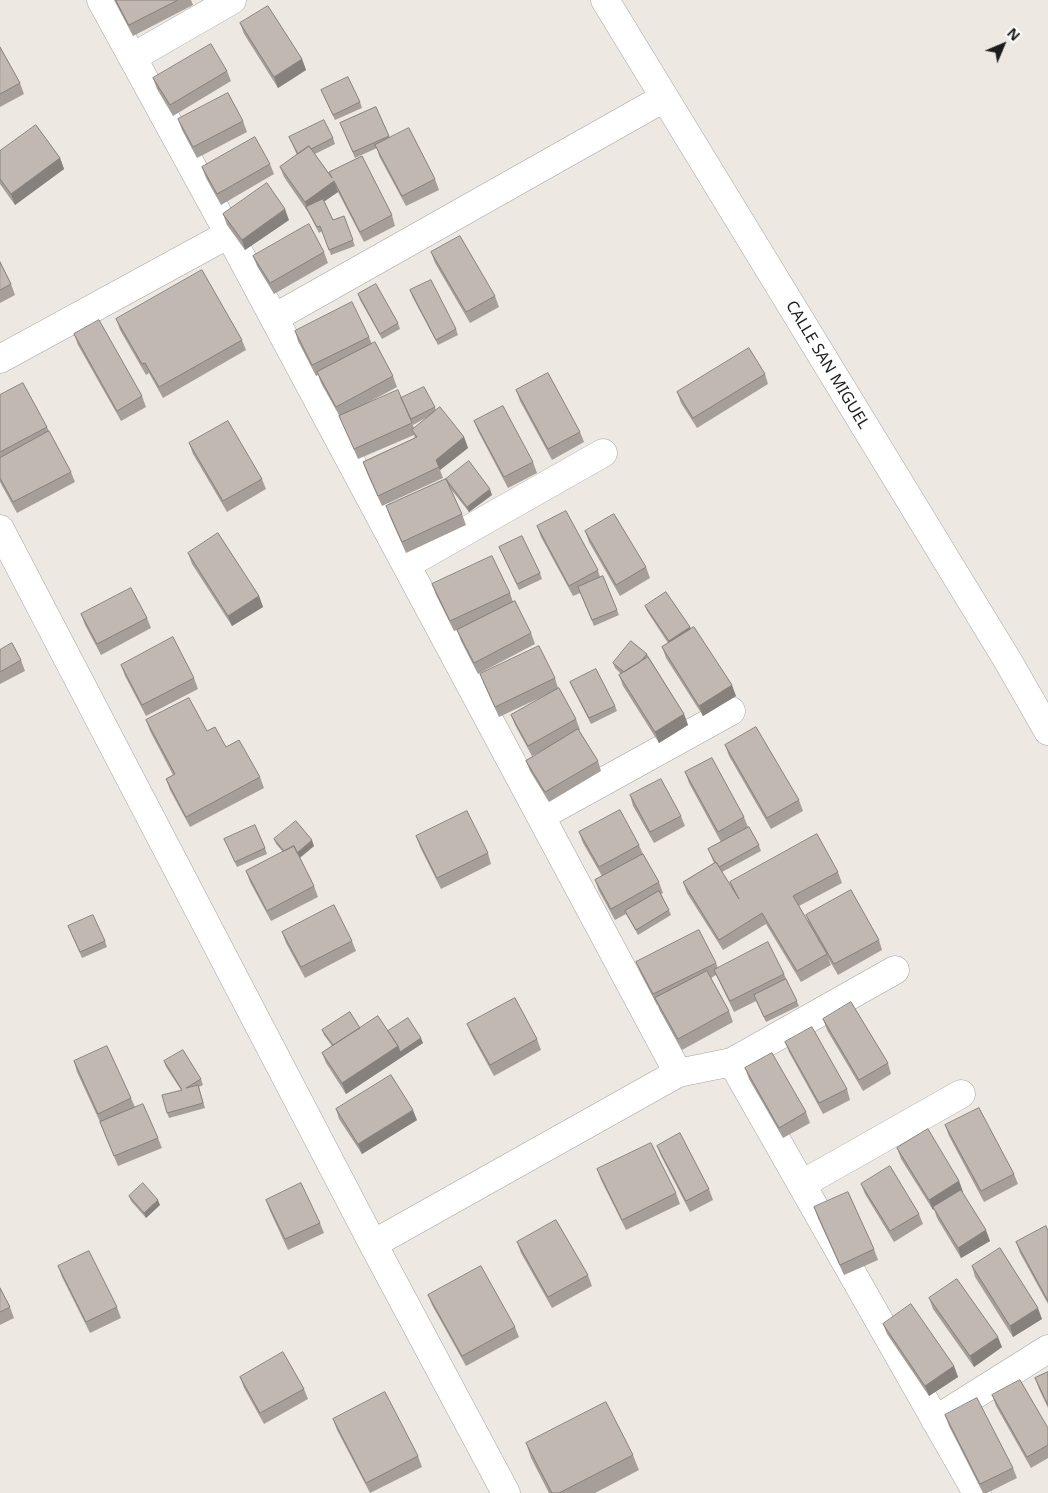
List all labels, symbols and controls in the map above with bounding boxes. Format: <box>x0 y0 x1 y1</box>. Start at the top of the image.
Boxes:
north arrow <box>978 20 1028 70</box>
text: N <box>1003 23 1025 45</box>
street label: CALLE SAN MIGUEL <box>781 297 873 433</box>

